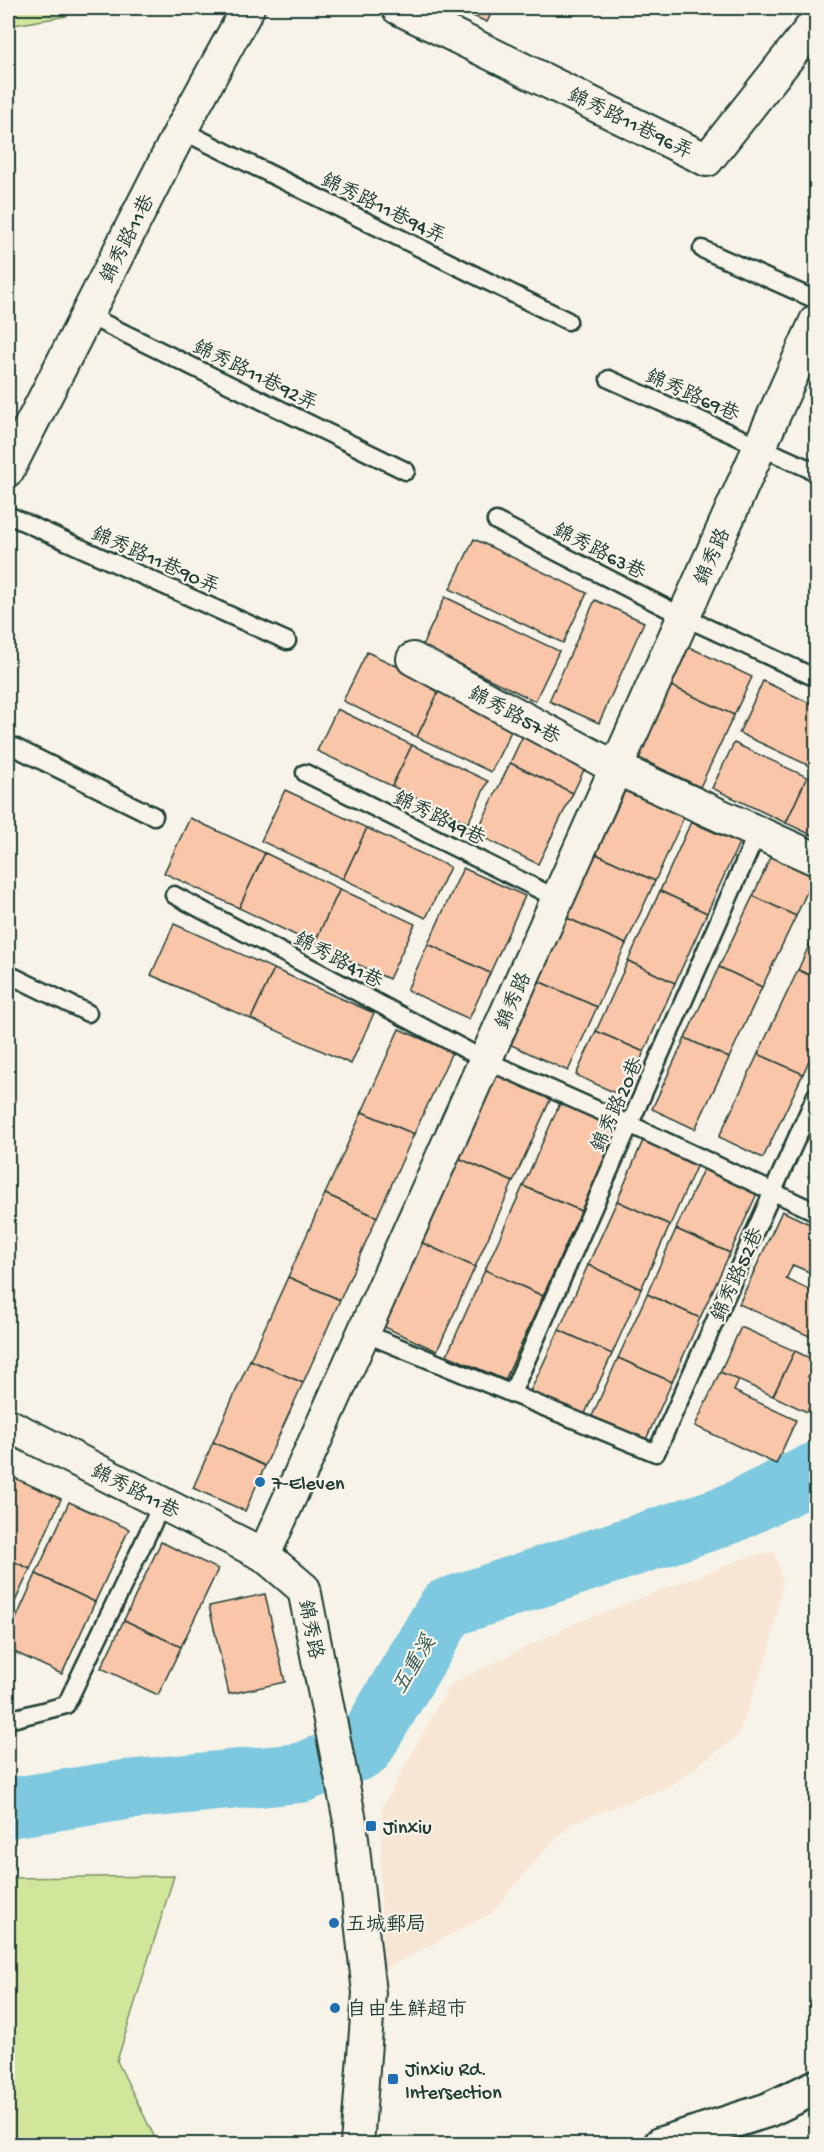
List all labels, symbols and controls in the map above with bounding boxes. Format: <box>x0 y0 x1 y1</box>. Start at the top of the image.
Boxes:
street label: 錦秀路11巷96弄 <box>563 83 697 165</box>
street label: 錦秀路11巷94弄 <box>316 168 449 250</box>
street label: 錦秀路11巷 <box>95 190 162 288</box>
street label: 錦秀路11巷92弄 <box>188 335 321 417</box>
street label: 錦秀路69巷 <box>641 364 744 428</box>
street label: 錦秀路63巷 <box>548 518 650 587</box>
street label: 錦秀路11巷90弄 <box>87 522 223 601</box>
street label: 錦秀路 <box>690 524 737 590</box>
street label: 錦秀路57巷 <box>463 681 565 751</box>
street label: 錦秀路49巷 <box>389 786 490 853</box>
street label: 錦秀路41巷 <box>289 927 388 996</box>
street label: 錦秀路 <box>491 968 538 1034</box>
street label: 錦秀路20巷 <box>586 1053 651 1156</box>
street label: 錦秀路52巷 <box>706 1223 771 1326</box>
street label: 錦秀路11巷 <box>86 1459 184 1526</box>
place label: 7-Eleven <box>271 1474 345 1497</box>
marker: 7-Eleven <box>253 1475 267 1489</box>
street label: 錦秀路 <box>292 1598 328 1662</box>
water label: 五重溪 <box>388 1631 443 1699</box>
place label: Jinxiu <box>383 1818 432 1841</box>
marker: Jinxiu <box>364 1819 378 1833</box>
place label: 五城郵局 <box>346 1913 426 1938</box>
marker: 五城郵局 <box>327 1916 341 1930</box>
place label: 自由生鮮超市 <box>347 1998 467 2023</box>
marker: 自由生鮮超市 <box>328 2001 342 2015</box>
place label: Jinxiu Rd. Intersection <box>405 2060 502 2106</box>
marker: Jinxiu Rd. Intersection <box>386 2072 400 2086</box>

